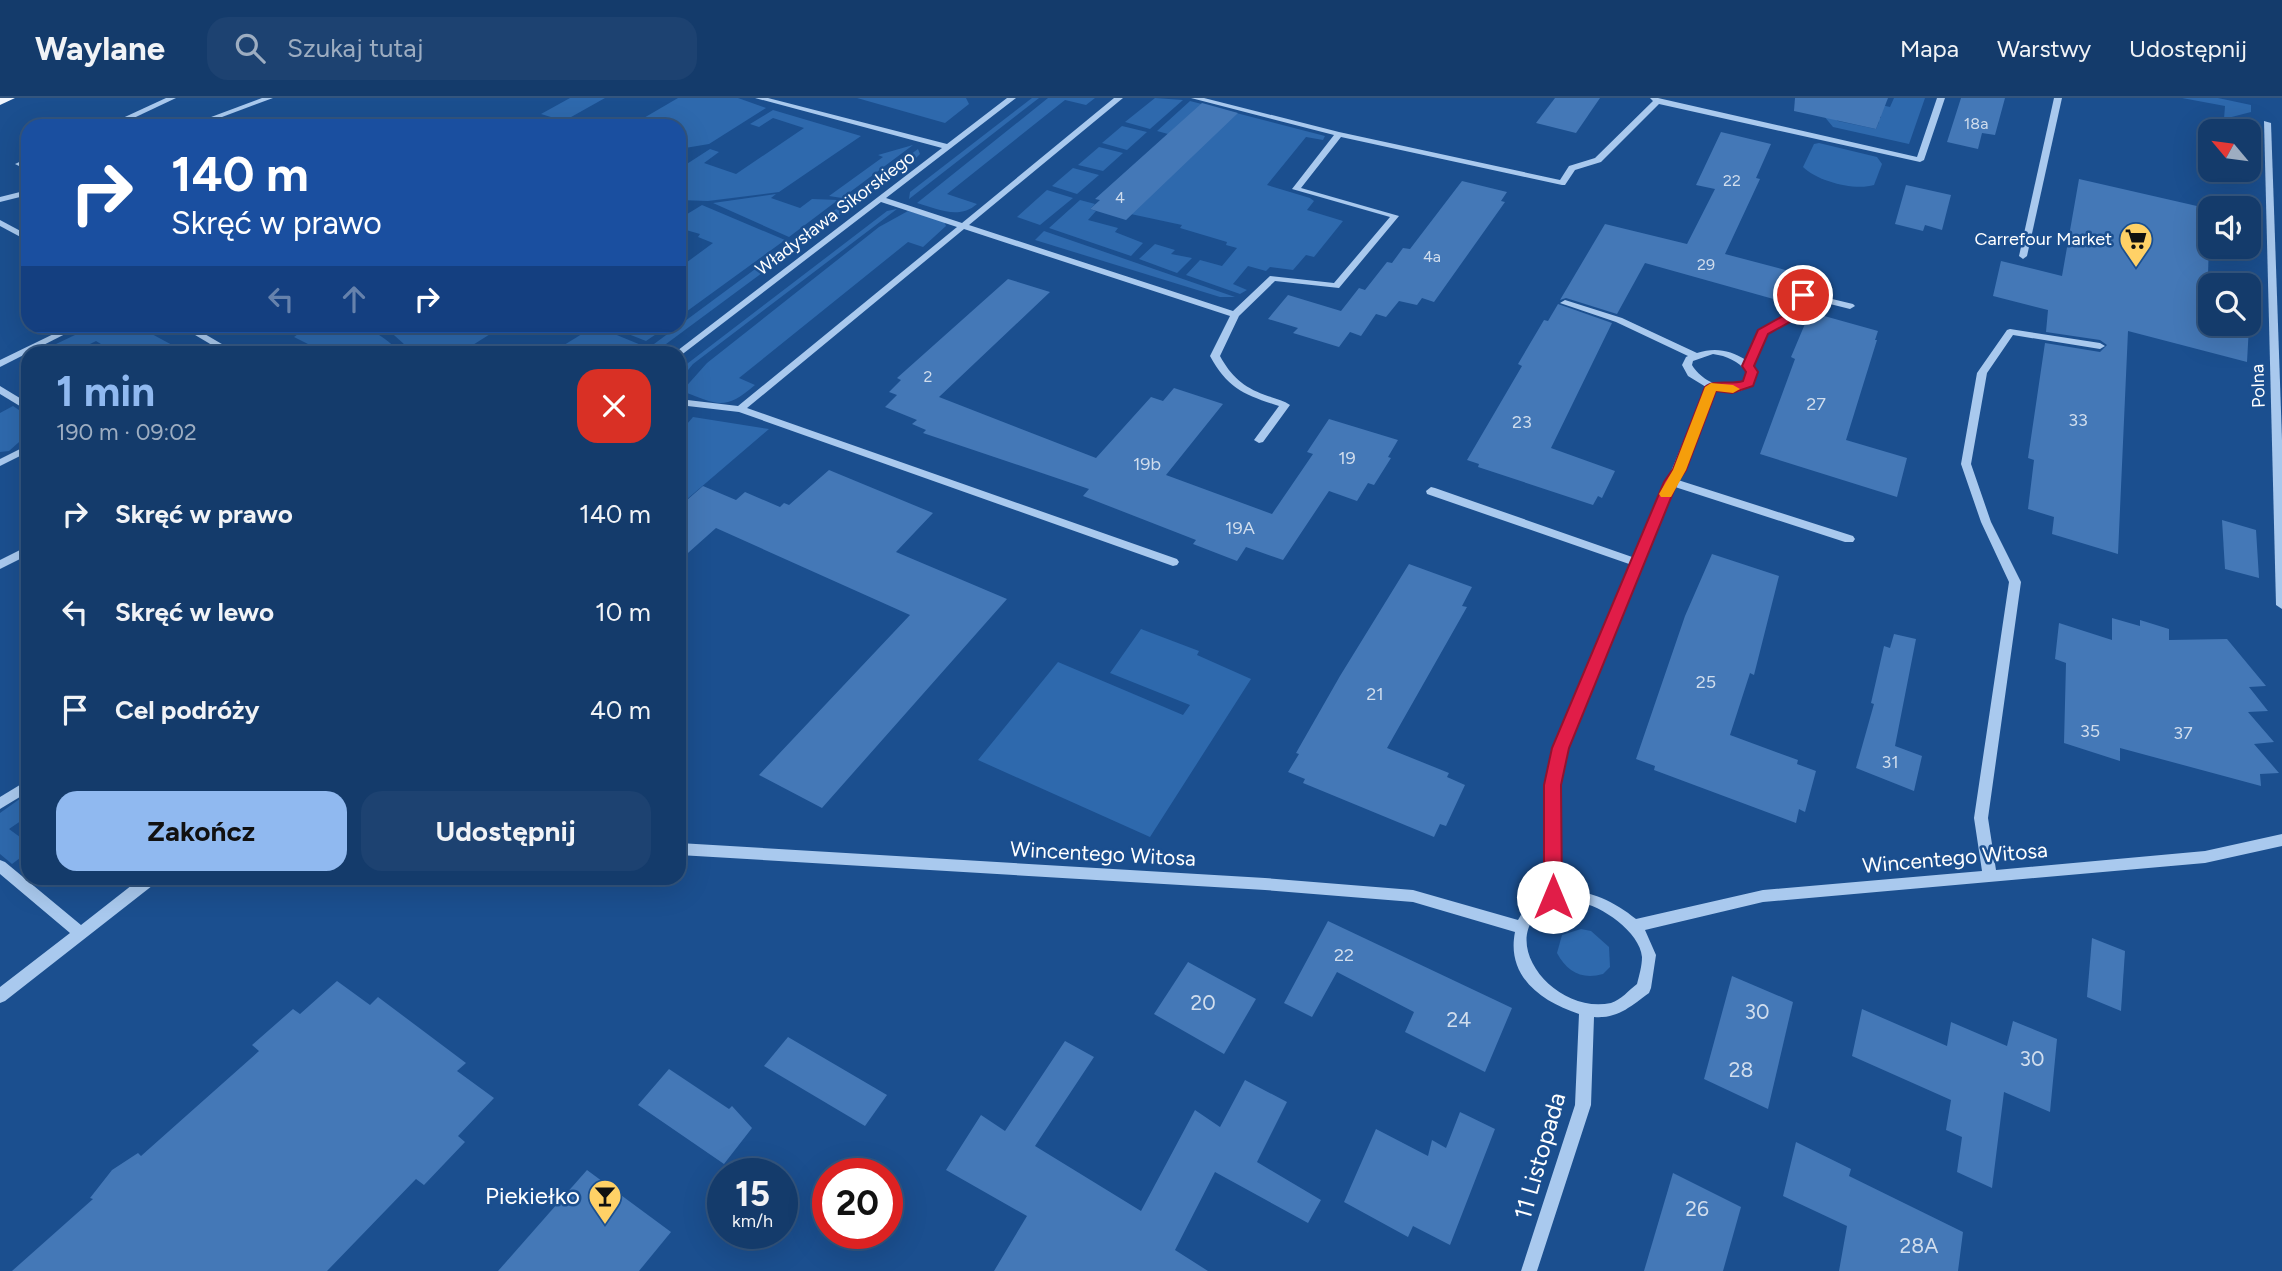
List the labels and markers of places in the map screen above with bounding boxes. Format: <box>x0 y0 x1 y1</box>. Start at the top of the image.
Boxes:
supermarket icon: Carrefour Market <box>2117 220 2155 269</box>
place label: Carrefour Market <box>1975 228 2112 250</box>
pin <box>1773 265 1833 325</box>
bar icon: Piekiełko <box>586 1177 624 1226</box>
place label: Piekiełko <box>485 1181 580 1210</box>

